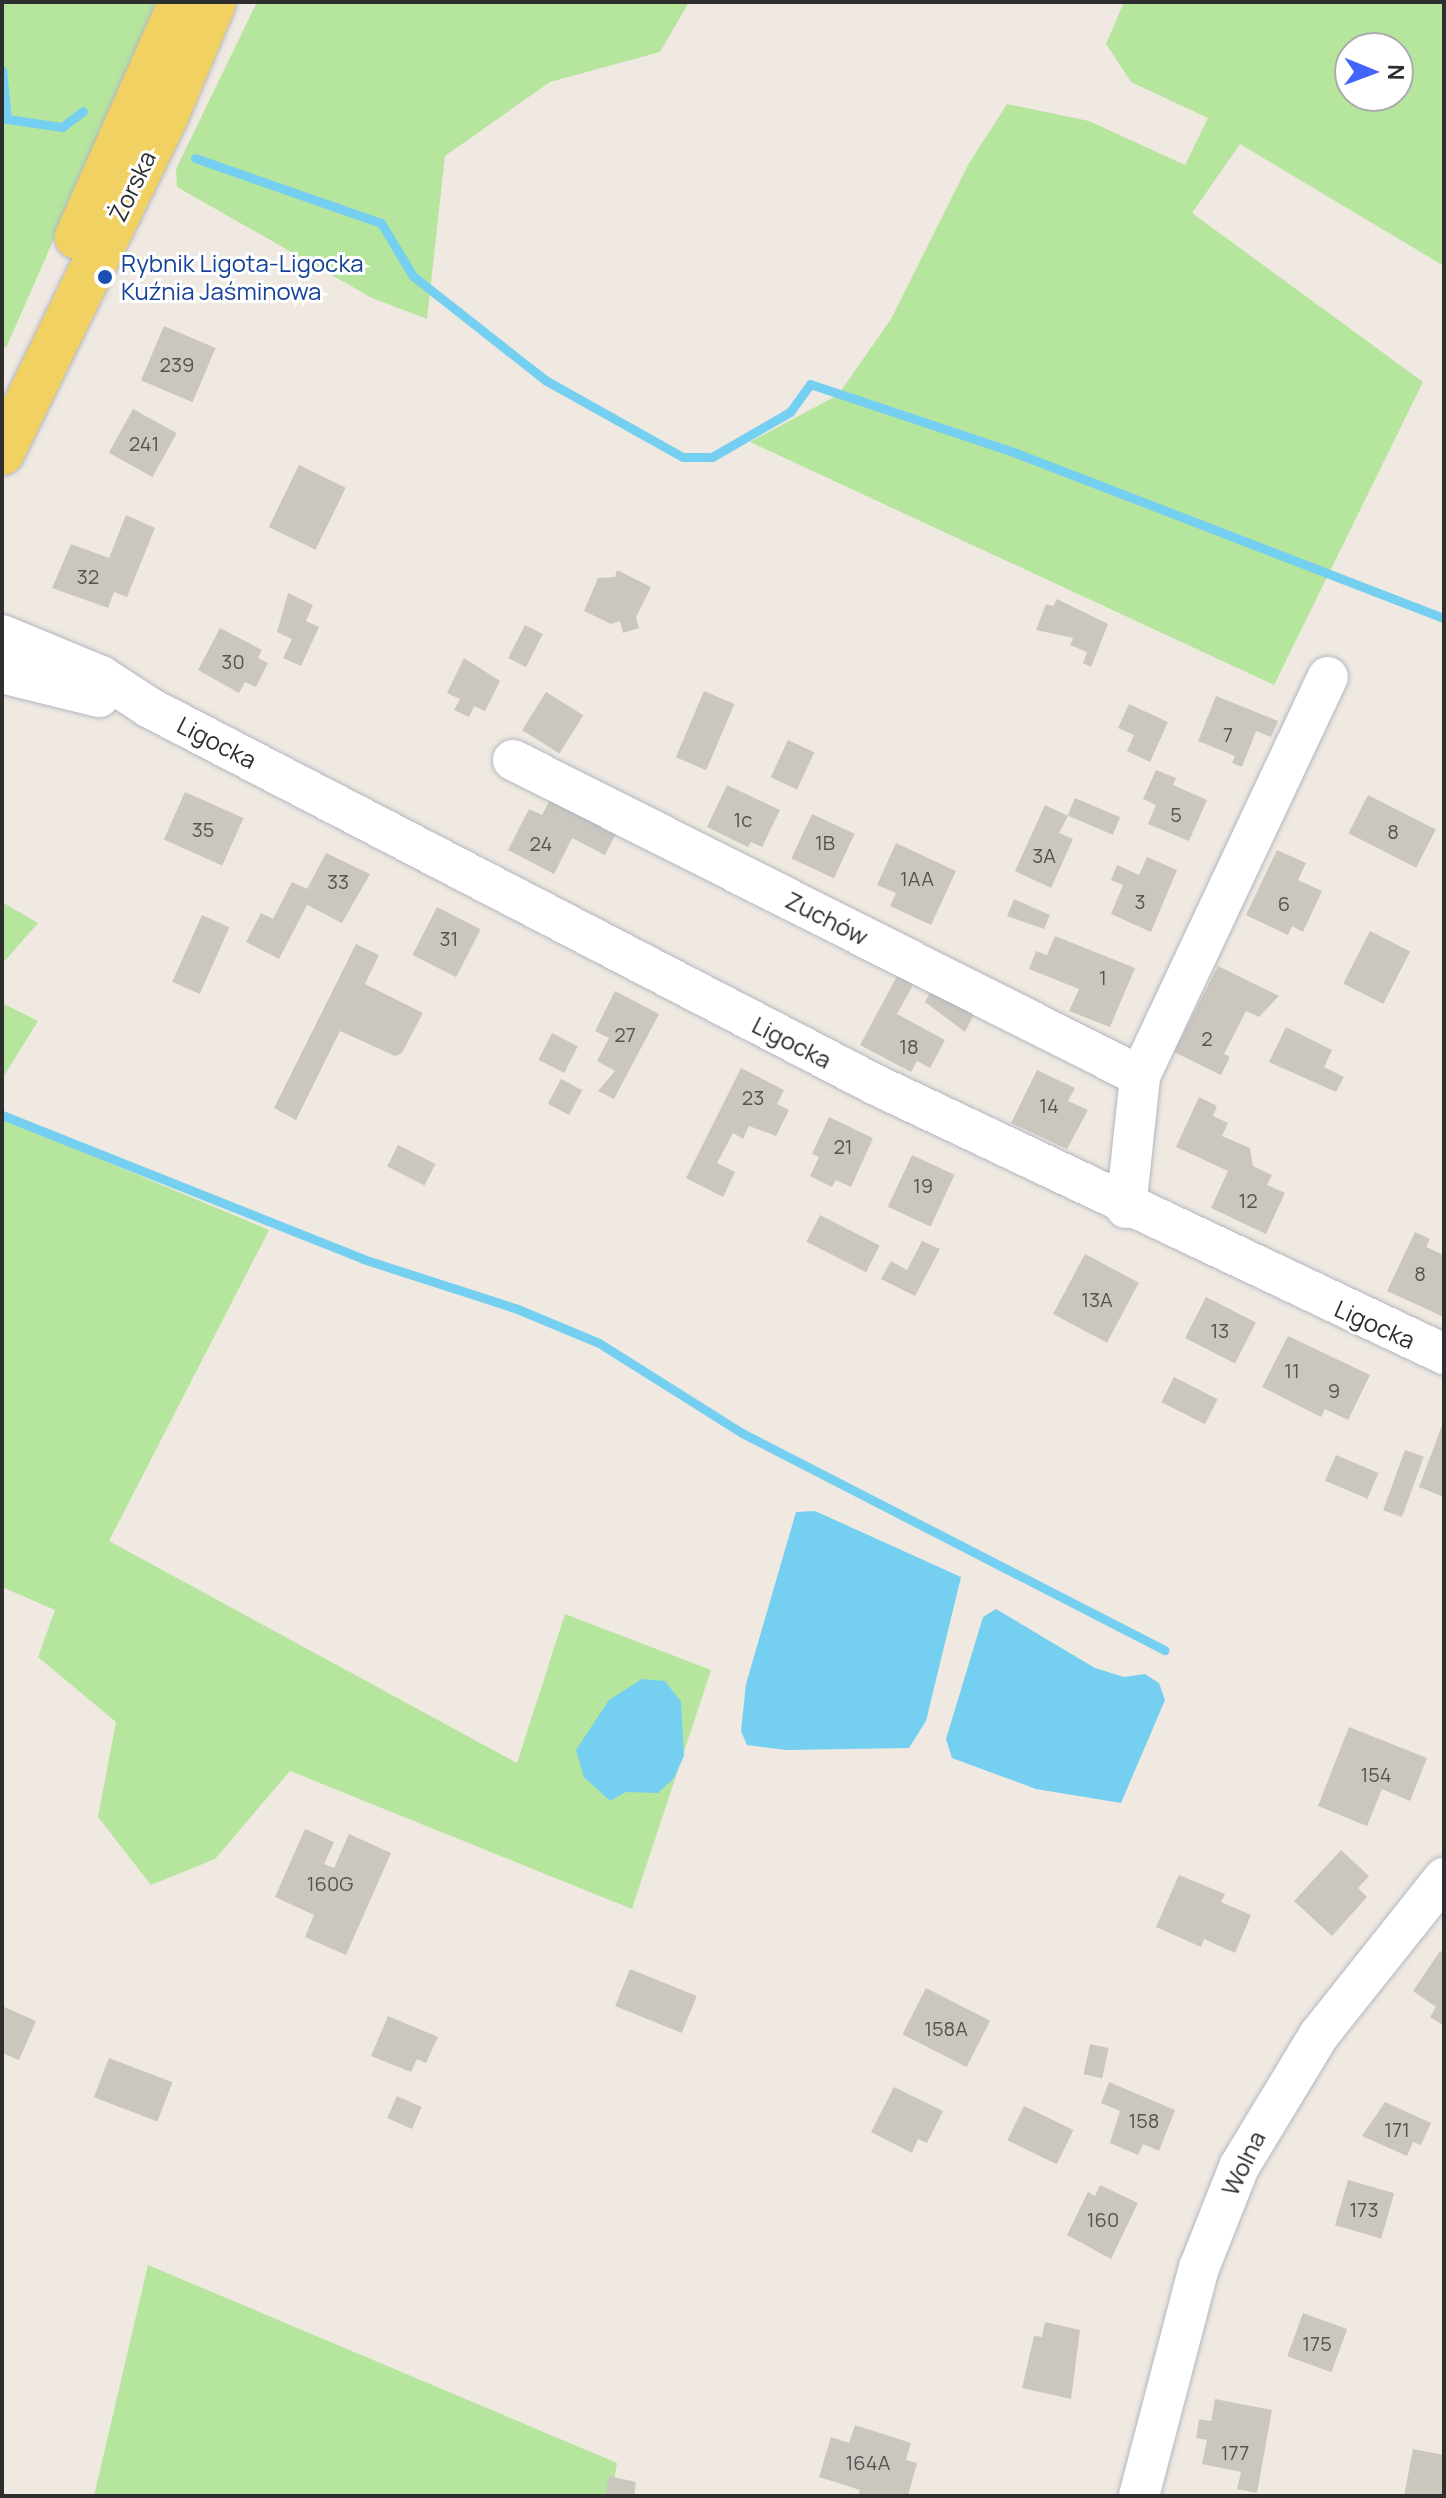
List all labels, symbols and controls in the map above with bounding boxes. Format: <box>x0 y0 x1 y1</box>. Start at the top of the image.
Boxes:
north arrow <box>1334 32 1414 112</box>
text: N <box>1381 64 1411 81</box>
street label: Żorska <box>103 146 161 226</box>
place label: Rybnik Ligota-Ligocka Kuźnia Jaśminowa <box>121 249 364 305</box>
marker: Rybnik Ligota-Ligocka Kuźnia Jaśminowa <box>96 268 114 286</box>
house number: 239 <box>160 352 194 376</box>
house number: 241 <box>129 431 159 455</box>
house number: 32 <box>77 564 99 588</box>
house number: 30 <box>221 649 245 673</box>
street label: Ligocka <box>173 710 261 774</box>
house number: 7 <box>1223 722 1233 746</box>
house number: 5 <box>1170 802 1182 826</box>
house number: 1c <box>734 807 752 831</box>
house number: 35 <box>192 817 214 841</box>
house number: 8 <box>1387 819 1399 843</box>
house number: 1B <box>815 830 835 854</box>
house number: 24 <box>530 831 552 855</box>
house number: 3A <box>1032 843 1056 867</box>
house number: 1AA <box>900 866 934 890</box>
house number: 33 <box>327 869 349 893</box>
street label: Zuchów <box>781 885 873 951</box>
house number: 3 <box>1134 889 1146 913</box>
house number: 6 <box>1278 891 1290 915</box>
house number: 31 <box>440 926 458 950</box>
house number: 1 <box>1099 965 1107 989</box>
street label: Ligocka <box>748 1010 836 1074</box>
house number: 27 <box>614 1022 636 1046</box>
house number: 2 <box>1201 1026 1213 1050</box>
house number: 18 <box>899 1034 919 1058</box>
house number: 23 <box>742 1085 764 1109</box>
house number: 14 <box>1039 1093 1059 1117</box>
house number: 21 <box>833 1134 853 1158</box>
house number: 19 <box>913 1173 933 1197</box>
house number: 12 <box>1238 1188 1258 1212</box>
house number: 8 <box>1414 1261 1426 1285</box>
house number: 13A <box>1081 1287 1113 1311</box>
street label: Ligocka <box>1330 1294 1420 1354</box>
house number: 13 <box>1211 1318 1229 1342</box>
house number: 11 <box>1284 1358 1300 1382</box>
house number: 9 <box>1328 1378 1340 1402</box>
house number: 154 <box>1360 1762 1392 1786</box>
house number: 160G <box>307 1871 353 1895</box>
house number: 158A <box>924 2016 968 2040</box>
house number: 158 <box>1129 2108 1159 2132</box>
house number: 171 <box>1384 2117 1410 2141</box>
street label: Wolna <box>1215 2126 1271 2200</box>
house number: 173 <box>1350 2197 1378 2221</box>
house number: 160 <box>1087 2207 1119 2231</box>
house number: 175 <box>1302 2331 1332 2355</box>
house number: 177 <box>1221 2440 1249 2464</box>
house number: 164A <box>846 2450 890 2474</box>

